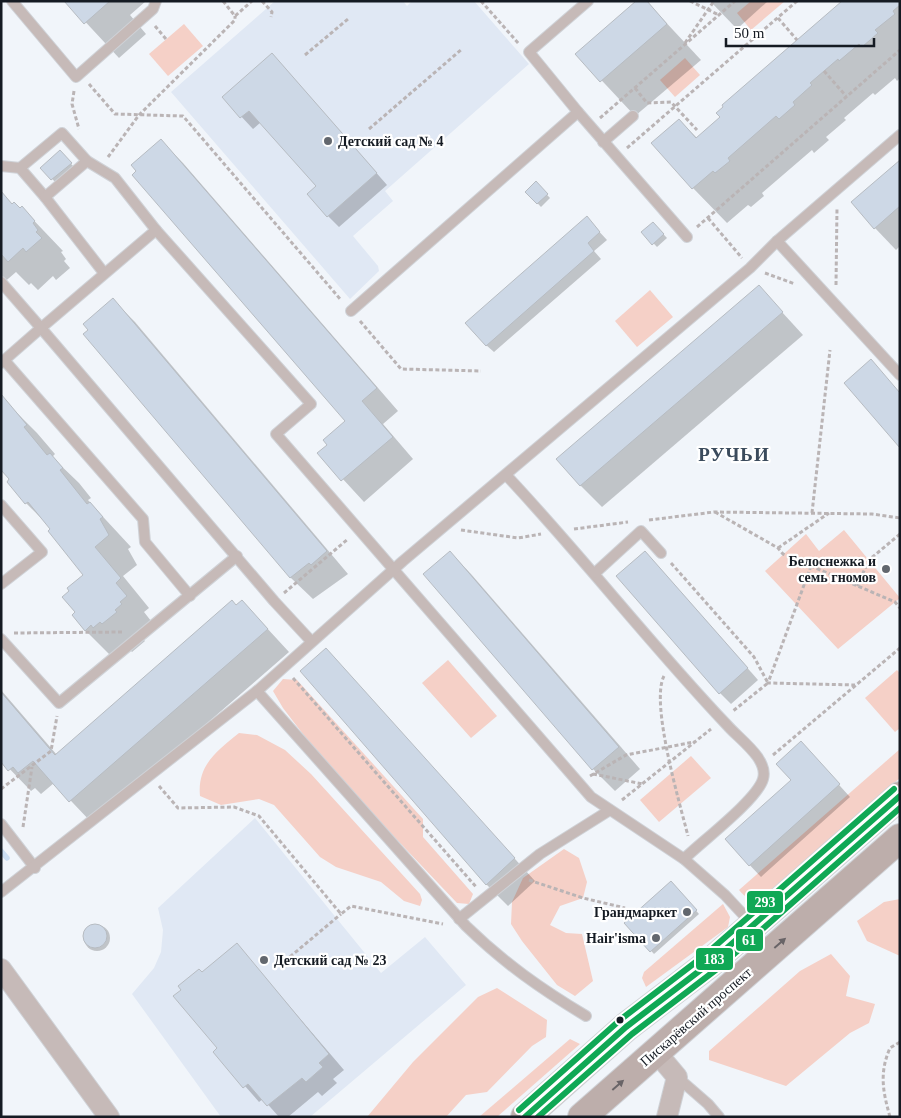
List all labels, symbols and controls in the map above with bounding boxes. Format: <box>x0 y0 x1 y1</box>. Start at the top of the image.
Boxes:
scale bar <box>726 15 874 47</box>
text: 50 m <box>734 25 765 41</box>
place label: Детский сад № 4 <box>338 134 444 149</box>
marker: Детский сад № 4 <box>322 135 334 147</box>
district label: РУЧЬИ <box>698 444 770 465</box>
place label: Белоснежка и семь гномов <box>789 554 876 585</box>
marker: Белоснежка и семь гномов <box>880 563 892 575</box>
line badge: 293 <box>746 890 784 914</box>
text: 293 <box>755 895 776 910</box>
place label: Грандмаркет <box>594 905 677 920</box>
marker: Грандмаркет <box>681 906 693 918</box>
line badge: 61 <box>735 928 764 952</box>
place label: Hair'isma <box>586 931 646 946</box>
marker: Hair'isma <box>650 932 662 944</box>
text: 61 <box>742 933 756 948</box>
one-way arrow <box>774 938 786 949</box>
line badge: 183 <box>695 947 734 971</box>
text: 183 <box>704 952 725 967</box>
place label: Детский сад № 23 <box>274 953 387 968</box>
marker: Детский сад № 23 <box>258 954 270 966</box>
street label: Пискарёвский проспект <box>637 965 755 1069</box>
unlabelled marker <box>615 1015 625 1025</box>
one-way arrow <box>612 1079 625 1090</box>

